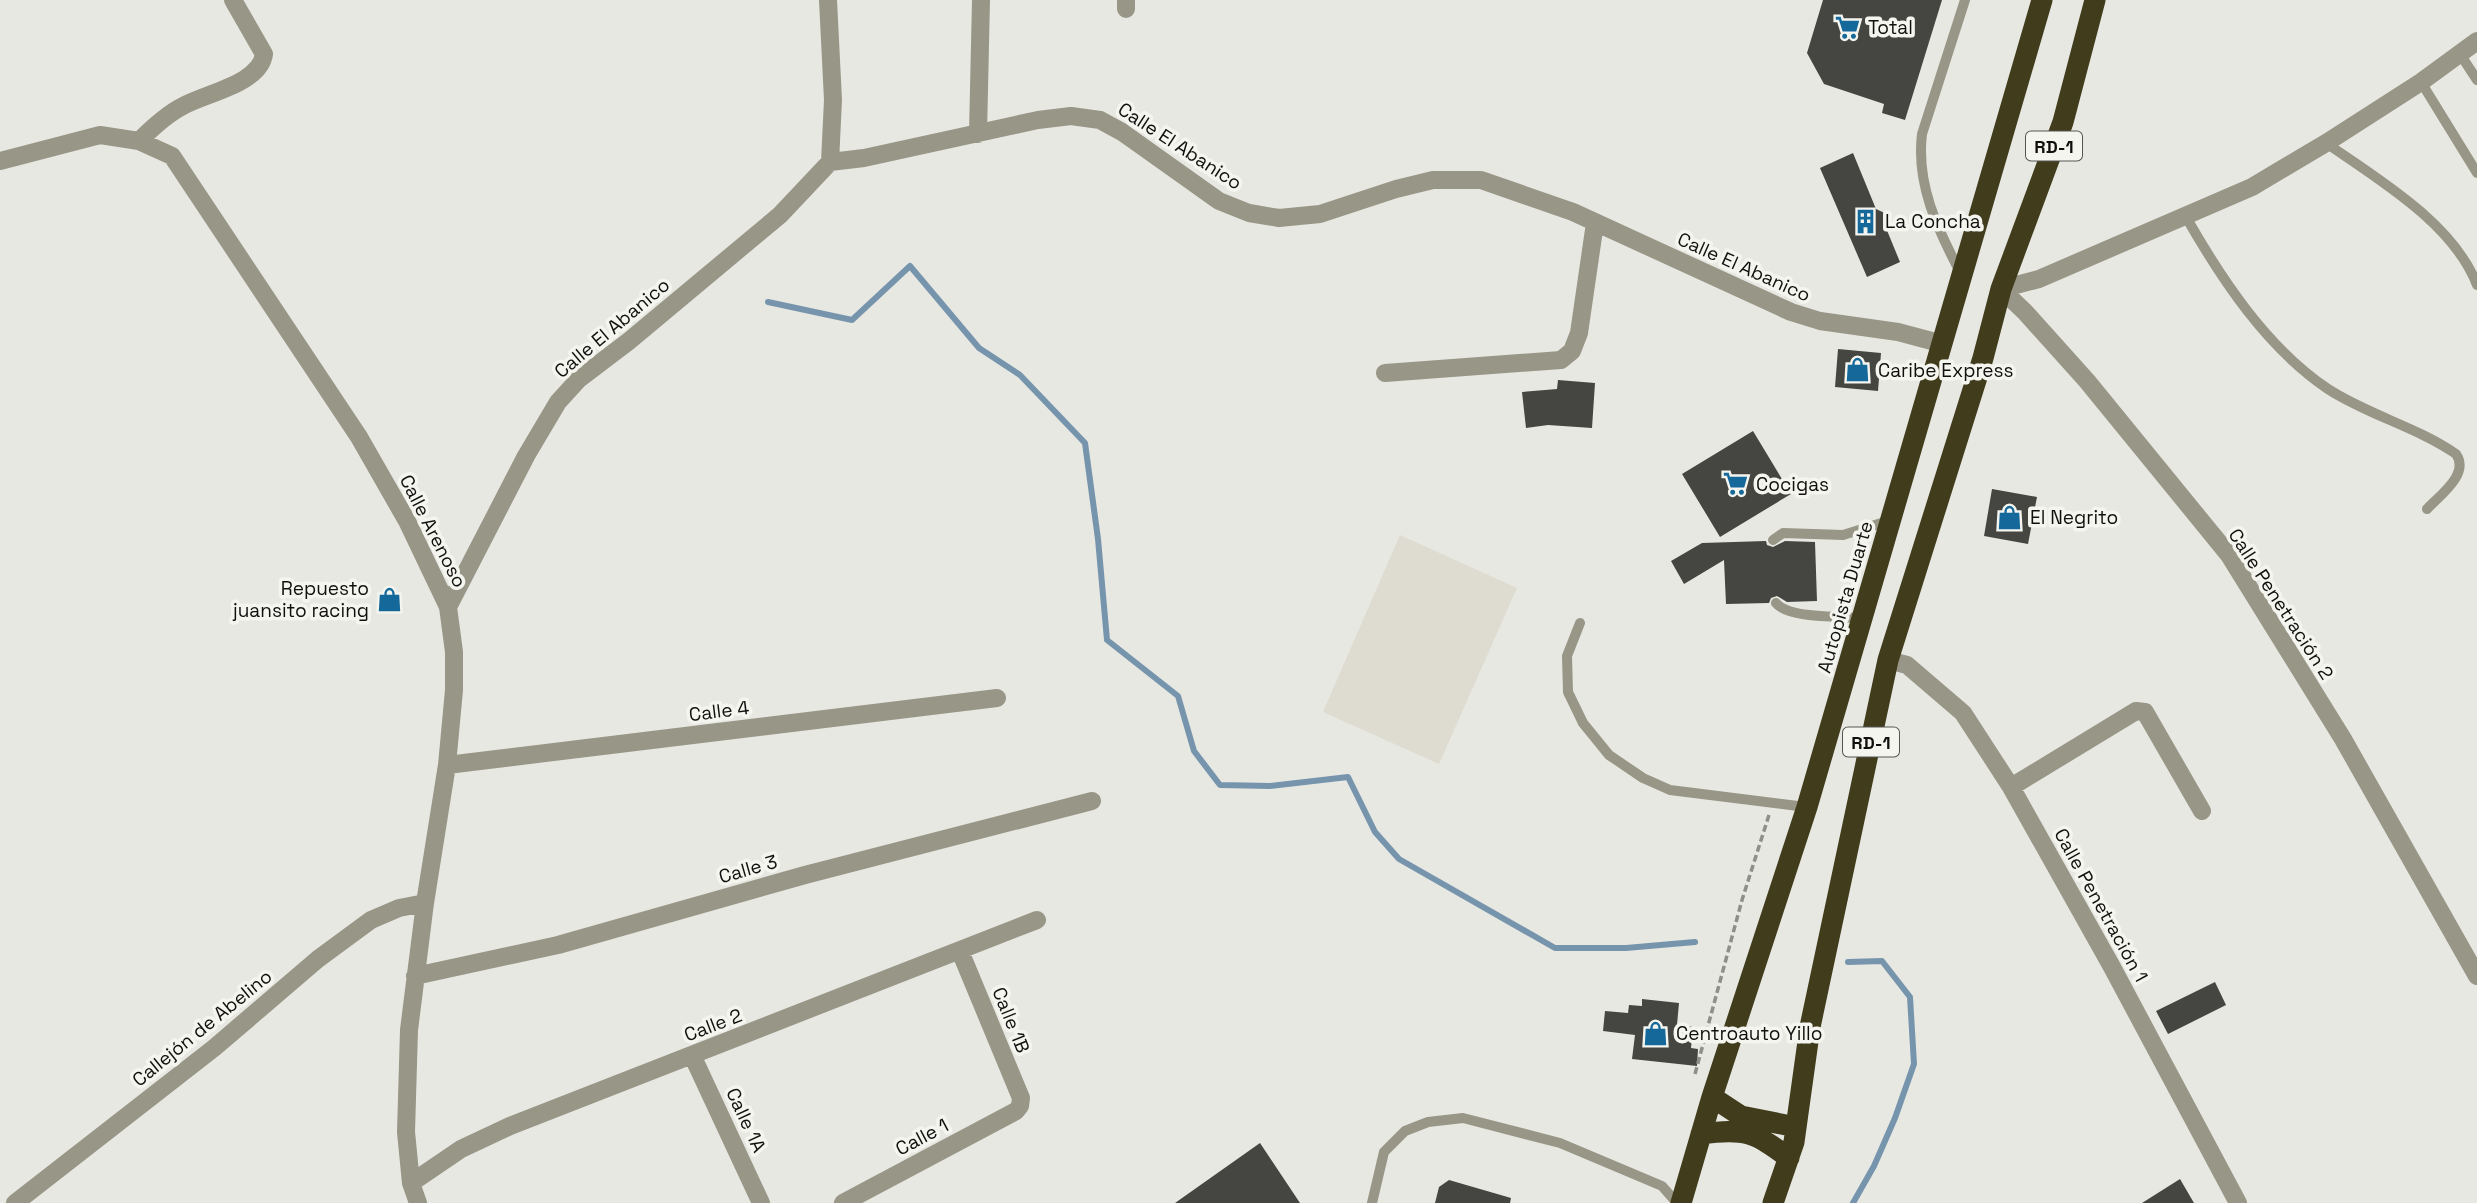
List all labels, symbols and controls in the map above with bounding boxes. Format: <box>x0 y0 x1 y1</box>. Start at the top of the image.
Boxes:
supermarket icon: Total <box>1834 13 1862 41</box>
place label: Total <box>1868 15 1913 40</box>
street label: Calle El Abanico <box>1113 97 1247 195</box>
road number: RD-1 <box>2026 132 2082 160</box>
building icon: La Concha <box>1851 207 1879 235</box>
place label: La Concha <box>1885 209 1981 234</box>
street label: Calle El Abanico <box>1674 226 1814 308</box>
street label: Calle El Abanico <box>549 272 675 384</box>
shop icon: Caribe Express <box>1844 356 1872 384</box>
place label: Caribe Express <box>1878 358 2014 383</box>
street label: Calle Arenoso <box>394 470 472 592</box>
supermarket icon: Cocigas <box>1722 470 1750 498</box>
place label: Cocigas <box>1756 472 1829 497</box>
shop icon: El Negrito <box>1996 503 2024 531</box>
place label: El Negrito <box>2030 505 2118 530</box>
street label: Autopista Duarte <box>1811 518 1879 676</box>
street label: Calle Penetración 2 <box>2223 524 2339 684</box>
place label: Repuesto juansito racing <box>232 576 369 623</box>
shop icon: Repuesto juansito racing <box>375 585 403 613</box>
street label: Calle 4 <box>687 695 751 727</box>
road number: RD-1 <box>1843 728 1899 756</box>
street label: Calle Penetración 1 <box>2048 824 2154 986</box>
street label: Calle 3 <box>716 849 780 889</box>
street label: Callejón de Abelino <box>127 964 277 1092</box>
street label: Calle 1B <box>986 983 1036 1057</box>
street label: Calle 2 <box>680 1003 746 1047</box>
shop icon: Centroauto Yillo <box>1642 1019 1670 1047</box>
place label: Centroauto Yillo <box>1676 1021 1823 1046</box>
street label: Calle 1A <box>720 1084 772 1156</box>
street label: Calle 1 <box>891 1113 953 1161</box>

